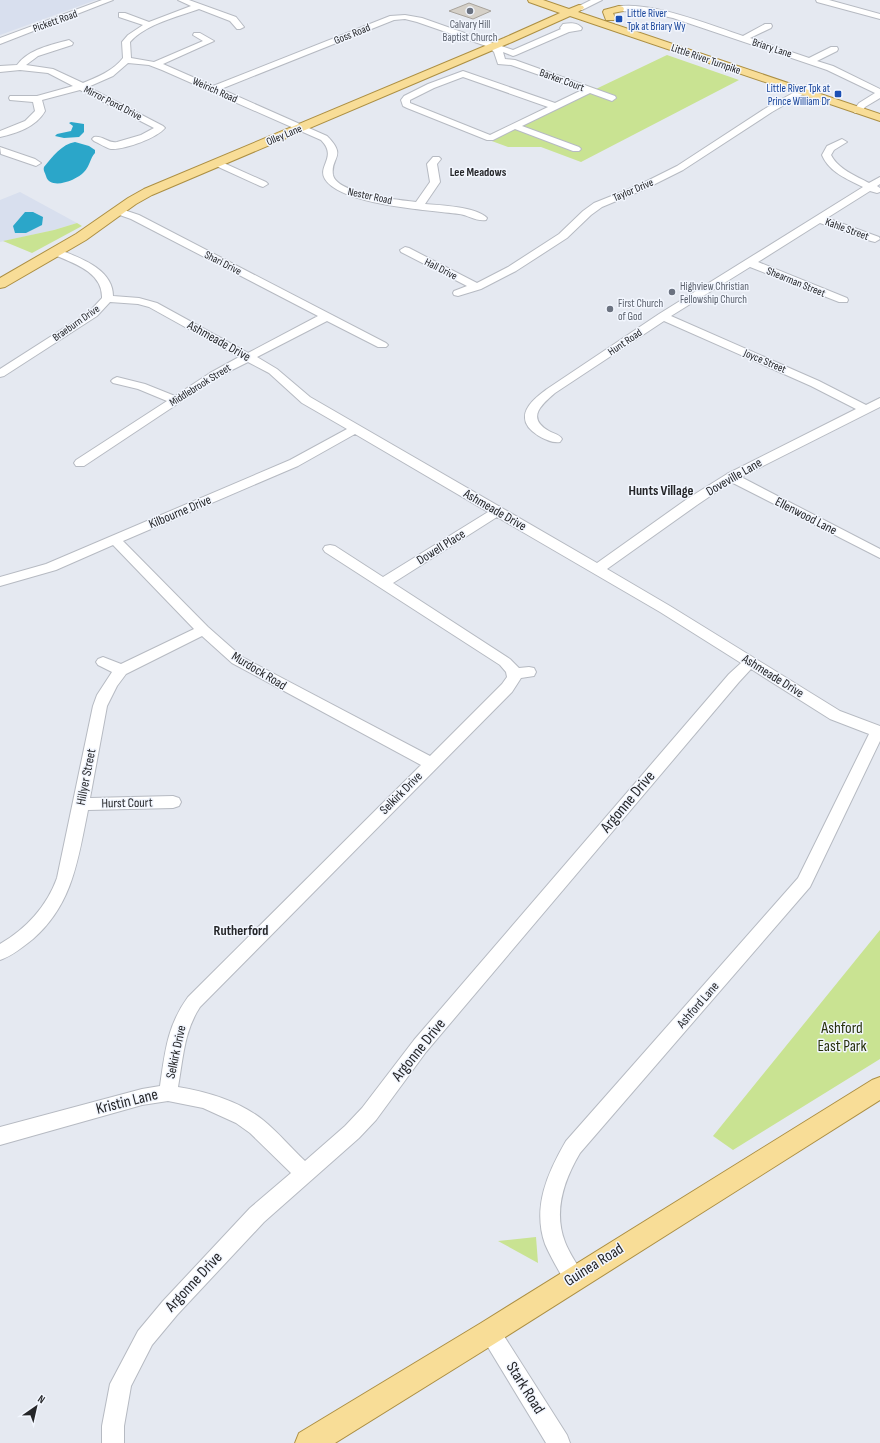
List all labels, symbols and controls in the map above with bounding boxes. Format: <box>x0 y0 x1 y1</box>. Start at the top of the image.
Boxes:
marker: Calvary Hill Baptist Church <box>465 6 475 16</box>
street label: Pickett Road <box>31 7 79 35</box>
place label: Little River Tpk at Briary Wy <box>627 7 686 33</box>
marker: Little River Tpk at Briary Wy <box>614 14 624 24</box>
place label: Calvary Hill Baptist Church <box>443 18 498 44</box>
street label: Goss Road <box>332 21 372 47</box>
street label: Briary Lane <box>750 35 794 61</box>
street label: Little River Turnpike <box>669 41 743 77</box>
street label: Barker Court <box>538 66 587 94</box>
street label: Weirich Road <box>191 74 240 106</box>
place label: Little River Tpk at Prince William Dr <box>767 82 831 108</box>
street label: Mirror Pond Drive <box>82 83 144 123</box>
marker: Little River Tpk at Prince William Dr <box>833 89 843 99</box>
street label: Olley Lane <box>264 122 304 148</box>
district label: Lee Meadows <box>450 165 507 180</box>
street label: Taylor Drive <box>611 176 655 204</box>
street label: Nester Road <box>347 185 394 207</box>
street label: Kahle Street <box>823 215 871 243</box>
street label: Shari Drive <box>202 248 244 278</box>
street label: Hall Drive <box>423 255 459 283</box>
street label: Shearman Street <box>765 264 828 300</box>
place label: Highview Christian Fellowship Church <box>680 280 749 306</box>
marker: Highview Christian Fellowship Church <box>667 287 677 297</box>
place label: First Church of God <box>618 297 663 323</box>
street label: Braeburn Drive <box>50 302 102 344</box>
marker: First Church of God <box>605 304 615 314</box>
street label: Ashmeade Drive <box>184 317 253 365</box>
street label: Hunt Road <box>605 326 645 358</box>
street label: Joyce Street <box>741 346 789 376</box>
street label: Middlebrook Street <box>167 361 234 409</box>
street label: Doveville Lane <box>703 455 765 499</box>
district label: Hunts Village <box>629 482 693 499</box>
street label: Ashmeade Drive <box>460 485 529 534</box>
street label: Kilbourne Drive <box>146 492 214 532</box>
street label: Ellenwood Lane <box>772 494 840 538</box>
street label: Dowell Place <box>414 526 468 568</box>
street label: Murdock Road <box>229 648 289 694</box>
street label: Ashmeade Drive <box>738 650 807 701</box>
street label: Hillyer Street <box>73 747 99 807</box>
street label: Argonne Drive <box>596 767 659 838</box>
street label: Selkirk Drive <box>376 768 426 818</box>
street label: Hurst Court <box>101 795 153 811</box>
district label: Rutherford <box>214 922 268 939</box>
street label: Ashford Lane <box>673 978 723 1032</box>
street label: Argonne Drive <box>387 1015 450 1086</box>
park label: Ashford East Park <box>817 1019 867 1056</box>
street label: Selkirk Drive <box>163 1024 189 1080</box>
street label: Kristin Lane <box>94 1085 160 1119</box>
street label: Guinea Road <box>561 1239 627 1291</box>
street label: Argonne Drive <box>161 1248 226 1317</box>
street label: Stark Road <box>502 1358 548 1418</box>
north arrow <box>16 1387 56 1427</box>
text: N <box>35 1392 47 1406</box>

